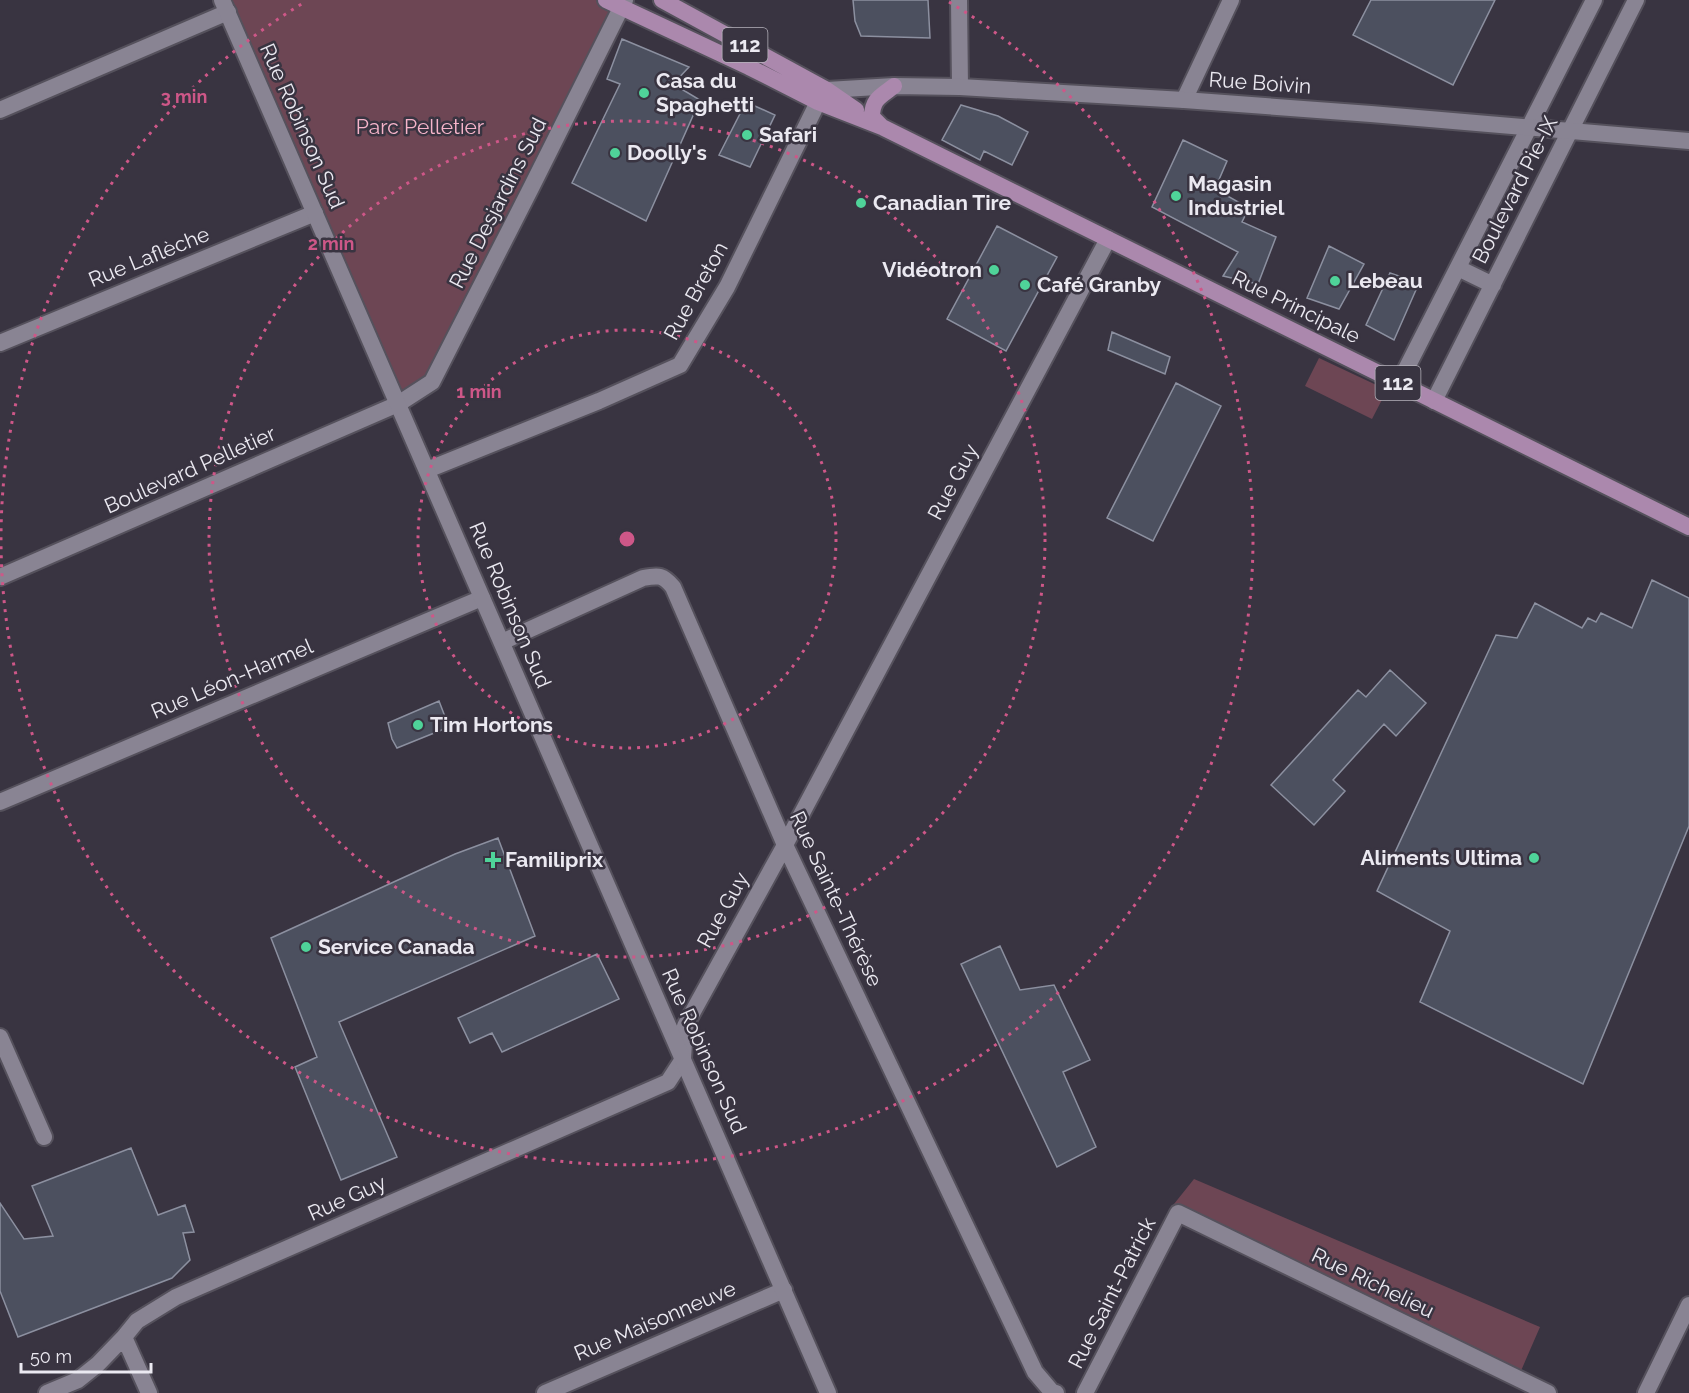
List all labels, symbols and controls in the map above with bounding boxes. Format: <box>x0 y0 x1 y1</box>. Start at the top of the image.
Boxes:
road number: 112 <box>722 28 768 62</box>
street label: Rue Robinson Sud <box>255 39 350 212</box>
street label: Rue Boivin <box>1208 66 1312 99</box>
place label: Casa du Spaghetti <box>656 68 754 117</box>
text: 3 min <box>161 86 207 107</box>
marker: Casa du Spaghetti <box>637 86 651 100</box>
street label: Boulevard Pie-IX <box>1467 111 1563 268</box>
street label: Rue Desjardins Sud <box>444 113 551 292</box>
park label: Parc Pelletier <box>356 114 485 139</box>
place label: Safari <box>759 122 817 147</box>
marker: Safari <box>740 128 754 142</box>
place label: Doolly's <box>627 140 707 165</box>
marker: Doolly's <box>608 146 622 160</box>
place label: Magasin Industriel <box>1188 171 1285 220</box>
marker: Magasin Industriel <box>1169 189 1183 203</box>
place label: Canadian Tire <box>873 190 1012 215</box>
marker: Canadian Tire <box>854 196 868 210</box>
street label: Rue Laflèche <box>85 221 213 292</box>
text: 2 min <box>308 233 354 254</box>
street label: Rue Breton <box>658 237 733 344</box>
place label: Vidéotron <box>882 257 982 282</box>
marker: Vidéotron <box>987 263 1001 277</box>
street label: Rue Principale <box>1228 265 1364 348</box>
place label: Lebeau <box>1347 268 1423 293</box>
place label: Café Granby <box>1037 272 1162 297</box>
marker: Lebeau <box>1328 274 1342 288</box>
marker: Café Granby <box>1018 278 1032 292</box>
road number: 112 <box>1376 366 1420 400</box>
text: 1 min <box>456 381 502 402</box>
street label: Boulevard Pelletier <box>100 420 280 519</box>
street label: Rue Guy <box>922 439 983 524</box>
street label: Rue Robinson Sud <box>464 518 557 692</box>
centre of rings <box>617 529 637 549</box>
street label: Rue Léon-Harmel <box>147 633 317 724</box>
place label: Tim Hortons <box>430 712 553 737</box>
marker: Tim Hortons <box>411 718 425 732</box>
street label: Rue Sainte-Thérèse <box>785 807 888 990</box>
place label: Aliments Ultima <box>1360 845 1522 870</box>
place label: Familiprix <box>505 847 604 872</box>
marker: Aliments Ultima <box>1527 851 1541 865</box>
marker: Familiprix <box>486 853 500 867</box>
street label: Rue Guy <box>692 868 754 952</box>
place label: Service Canada <box>318 934 475 959</box>
marker: Service Canada <box>299 940 313 954</box>
street label: Rue Robinson Sud <box>657 964 752 1137</box>
street label: Rue Guy <box>304 1169 390 1226</box>
street label: Rue Saint-Patrick <box>1063 1213 1160 1373</box>
street label: Rue Richelieu <box>1308 1242 1439 1323</box>
street label: Rue Maisonneuve <box>570 1275 739 1366</box>
scale bar <box>21 1336 152 1374</box>
text: 50 m <box>30 1346 72 1367</box>

